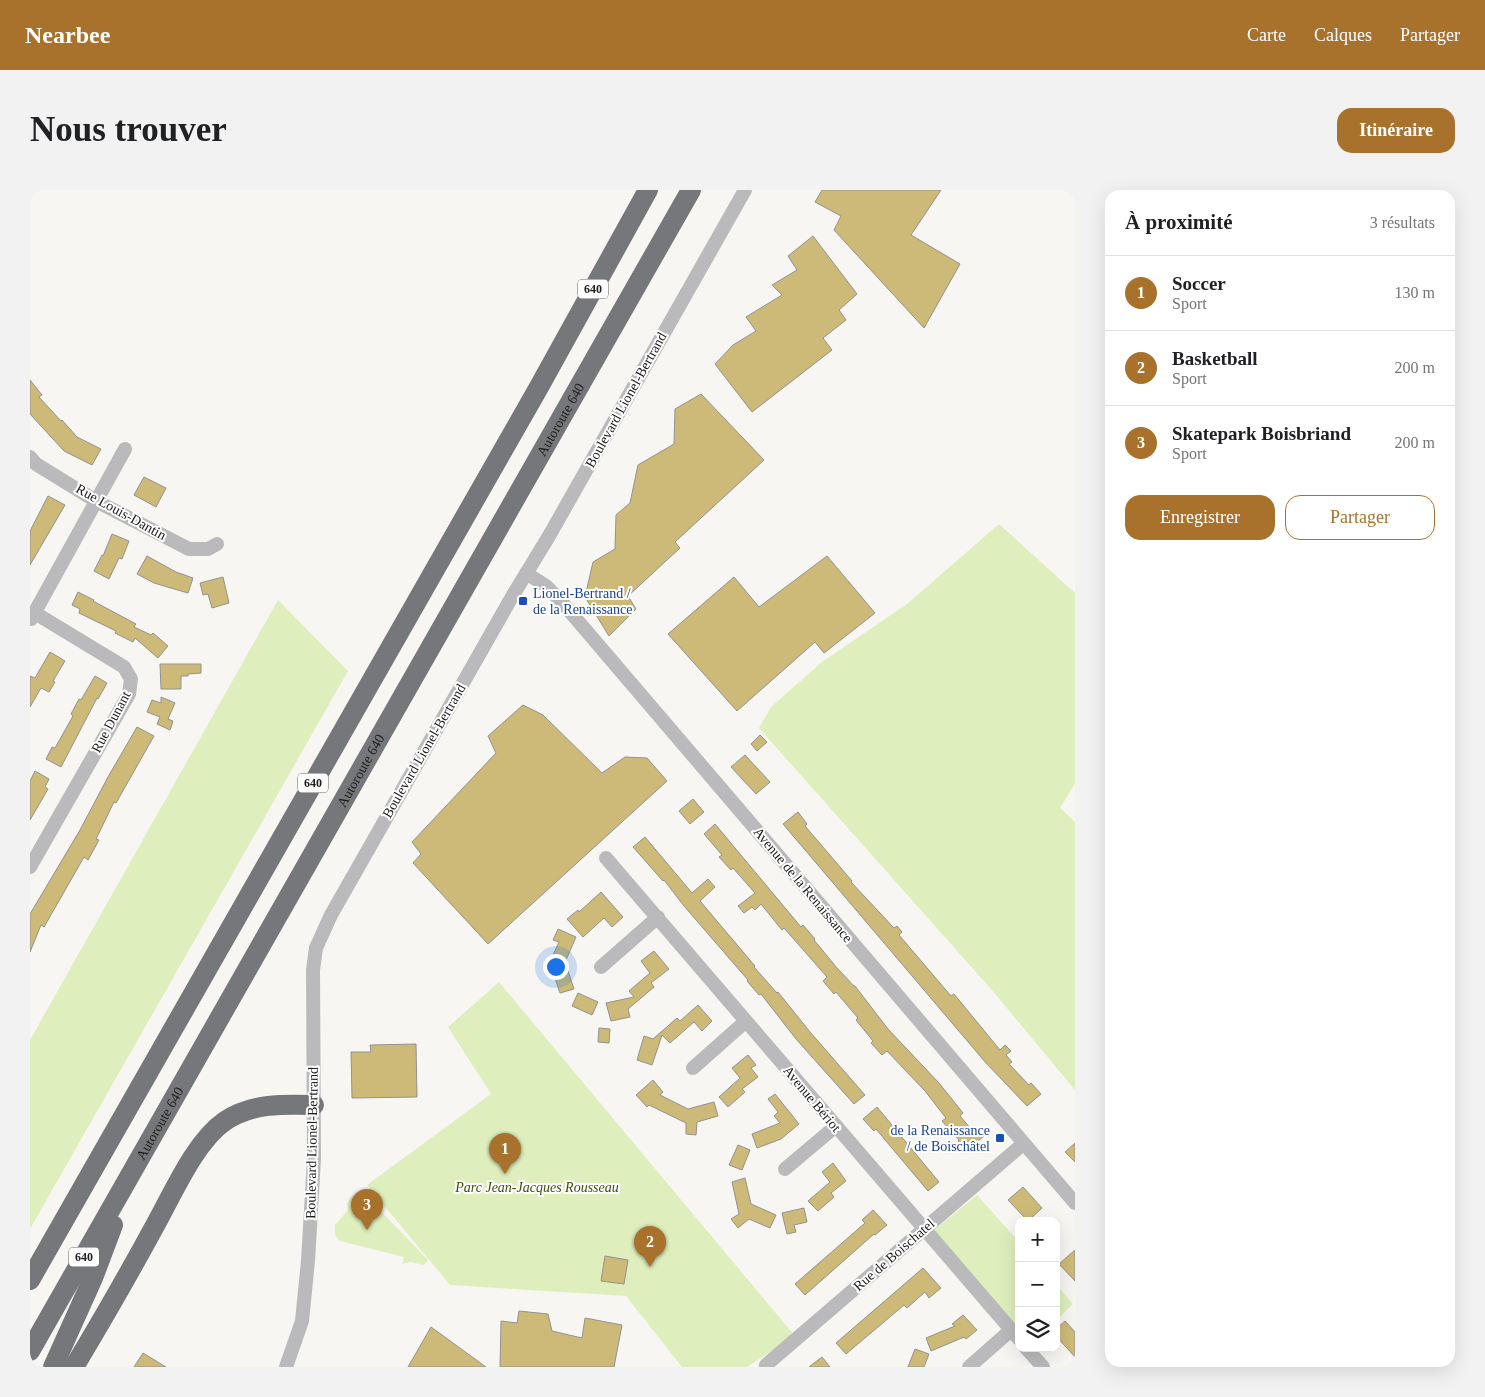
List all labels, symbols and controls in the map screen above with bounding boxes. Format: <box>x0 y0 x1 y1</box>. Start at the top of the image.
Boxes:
text: Nearbee <box>25 22 110 48</box>
text: Carte <box>1247 25 1286 45</box>
text: Calques <box>1314 25 1372 45</box>
text: Partager <box>1400 25 1460 45</box>
button: Itinéraire <box>1337 108 1455 153</box>
text: Nous trouver <box>30 110 227 149</box>
text: À proximité <box>1125 210 1233 234</box>
text: 3 résultats <box>1370 214 1435 231</box>
text: Soccer <box>1172 273 1226 294</box>
road number: 640 <box>578 280 608 298</box>
text: 1 <box>1137 284 1145 301</box>
text: 130 m <box>1395 284 1435 301</box>
text: Sport <box>1172 295 1207 312</box>
street label: Boulevard Lionel-Bertrand <box>583 330 669 470</box>
text: Basketball <box>1172 348 1258 369</box>
text: 2 <box>1137 359 1145 376</box>
text: 200 m <box>1395 359 1435 376</box>
text: Sport <box>1172 370 1207 387</box>
street label: Autoroute 640 <box>534 380 587 458</box>
text: Skatepark Boisbriand <box>1172 423 1351 444</box>
text: 3 <box>1137 434 1145 451</box>
text: 200 m <box>1395 434 1435 451</box>
text: Sport <box>1172 445 1207 462</box>
street label: Rue Louis-Dantin <box>73 481 169 543</box>
button: Enregistrer <box>1125 495 1275 540</box>
button: Partager <box>1285 495 1435 540</box>
place label: Lionel-Bertrand / de la Renaissance <box>533 586 633 617</box>
marker: Lionel-Bertrand / de la Renaissance <box>517 595 529 607</box>
street label: Boulevard Lionel-Bertrand <box>380 681 468 821</box>
street label: Rue Dunant <box>89 689 133 755</box>
street label: Autoroute 640 <box>334 731 387 810</box>
road number: 640 <box>298 774 328 792</box>
street label: Avenue de la Renaissance <box>750 824 856 946</box>
your location <box>543 954 569 980</box>
street label: Avenue Bériot <box>780 1063 844 1135</box>
street label: Boulevard Lionel-Bertrand <box>303 1067 321 1219</box>
street label: Autoroute 640 <box>133 1084 186 1162</box>
place label: de la Renaissance / de Boischâtel <box>890 1123 990 1154</box>
marker: de la Renaissance / de Boischâtel <box>994 1132 1006 1144</box>
pin: 1 <box>489 1133 521 1174</box>
park label: Parc Jean-Jacques Rousseau <box>454 1180 619 1195</box>
pin: 3 <box>351 1189 383 1230</box>
street label: Rue de Boischatel <box>851 1216 937 1294</box>
map controls <box>1015 1217 1060 1352</box>
button: + <box>1015 1217 1060 1262</box>
pin: 2 <box>634 1226 666 1267</box>
road number: 640 <box>69 1248 99 1266</box>
button: − <box>1015 1262 1060 1307</box>
button: layers <box>1015 1307 1060 1352</box>

